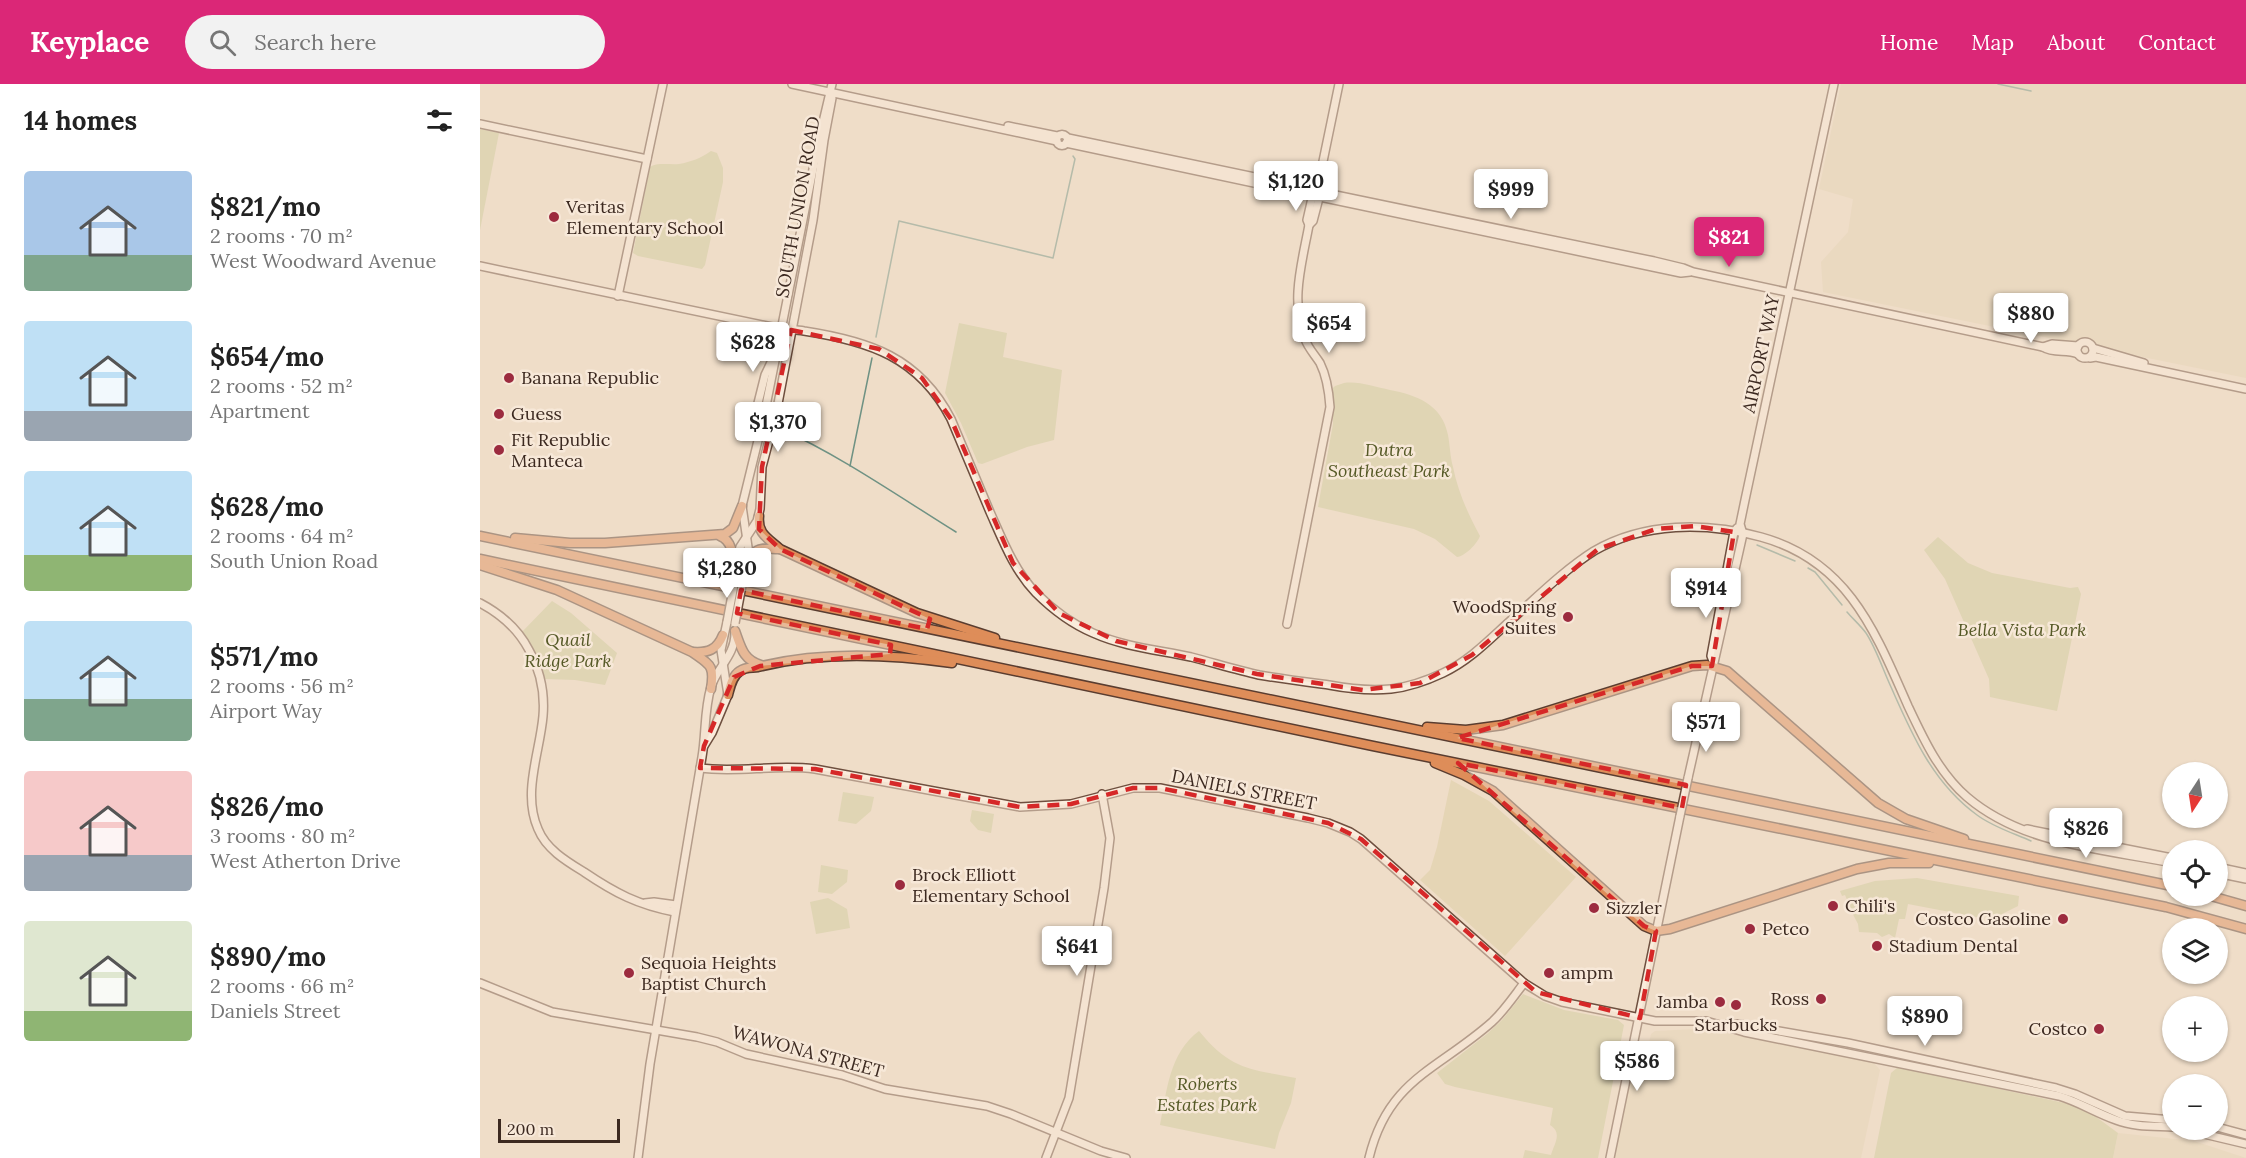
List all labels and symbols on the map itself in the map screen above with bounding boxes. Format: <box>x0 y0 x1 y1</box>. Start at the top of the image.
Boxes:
street label: SOUTH UNION ROAD <box>770 114 825 300</box>
pin: $1,120 <box>1247 161 1345 212</box>
pin: $999 <box>1475 169 1547 220</box>
place label: Veritas Elementary School <box>565 195 724 239</box>
marker: Veritas Elementary School <box>547 210 561 224</box>
pin: $821 <box>1693 217 1765 268</box>
street label: AIRPORT WAY <box>1737 292 1784 416</box>
pin: $880 <box>1995 293 2067 344</box>
pin: $654 <box>1293 303 1365 354</box>
pin: $628 <box>717 322 789 373</box>
place label: Banana Republic <box>521 366 659 389</box>
marker: Banana Republic <box>502 371 516 385</box>
place label: Guess <box>511 402 562 425</box>
pin: $1,370 <box>729 402 827 453</box>
marker: Guess <box>492 407 506 421</box>
place label: Fit Republic Manteca <box>511 428 610 472</box>
park label: Dutra Southeast Park <box>1328 438 1450 482</box>
marker: Fit Republic Manteca <box>492 443 506 457</box>
pin: $1,280 <box>678 548 776 599</box>
pin: $914 <box>1670 568 1742 619</box>
place label: WoodSpring Suites <box>1452 595 1557 639</box>
marker: WoodSpring Suites <box>1561 610 1575 624</box>
park label: Bella Vista Park <box>1958 618 2086 641</box>
park label: Quail Ridge Park <box>524 628 612 672</box>
pin: $571 <box>1670 702 1742 753</box>
north arrow <box>2162 762 2228 828</box>
street label: DANIELS STREET <box>1169 764 1319 815</box>
pin: $826 <box>2050 808 2122 859</box>
place label: Brock Elliott Elementary School <box>912 863 1070 907</box>
marker: Brock Elliott Elementary School <box>893 878 907 892</box>
place label: Chili's <box>1845 894 1895 917</box>
place label: Sizzler <box>1606 896 1662 919</box>
marker: Chili's <box>1826 899 1840 913</box>
marker: Sizzler <box>1587 901 1601 915</box>
place label: Costco Gasoline <box>1915 907 2051 930</box>
marker: Costco Gasoline <box>2056 912 2070 926</box>
place label: Petco <box>1762 917 1809 940</box>
marker: Petco <box>1743 922 1757 936</box>
pin: $641 <box>1041 926 1113 977</box>
place label: Stadium Dental <box>1889 934 2018 957</box>
marker: Stadium Dental <box>1870 939 1884 953</box>
place label: Sequoia Heights Baptist Church <box>641 951 776 995</box>
place label: ampm <box>1561 961 1613 984</box>
marker: Sequoia Heights Baptist Church <box>622 966 636 980</box>
marker: ampm <box>1542 966 1556 980</box>
place label: Ross <box>1771 987 1809 1010</box>
place label: Jamba <box>1655 990 1708 1013</box>
marker: Ross <box>1814 992 1828 1006</box>
marker: Jamba <box>1713 995 1727 1009</box>
pin: $890 <box>1889 996 1961 1047</box>
marker: Starbucks <box>1729 998 1743 1012</box>
place label: Starbucks <box>1695 1013 1777 1036</box>
place label: Costco <box>2029 1017 2087 1040</box>
street label: WAWONA STREET <box>730 1020 887 1083</box>
marker: Costco <box>2092 1022 2106 1036</box>
pin: $586 <box>1601 1041 1673 1092</box>
park label: Roberts Estates Park <box>1157 1072 1257 1116</box>
scale bar <box>498 1116 620 1144</box>

